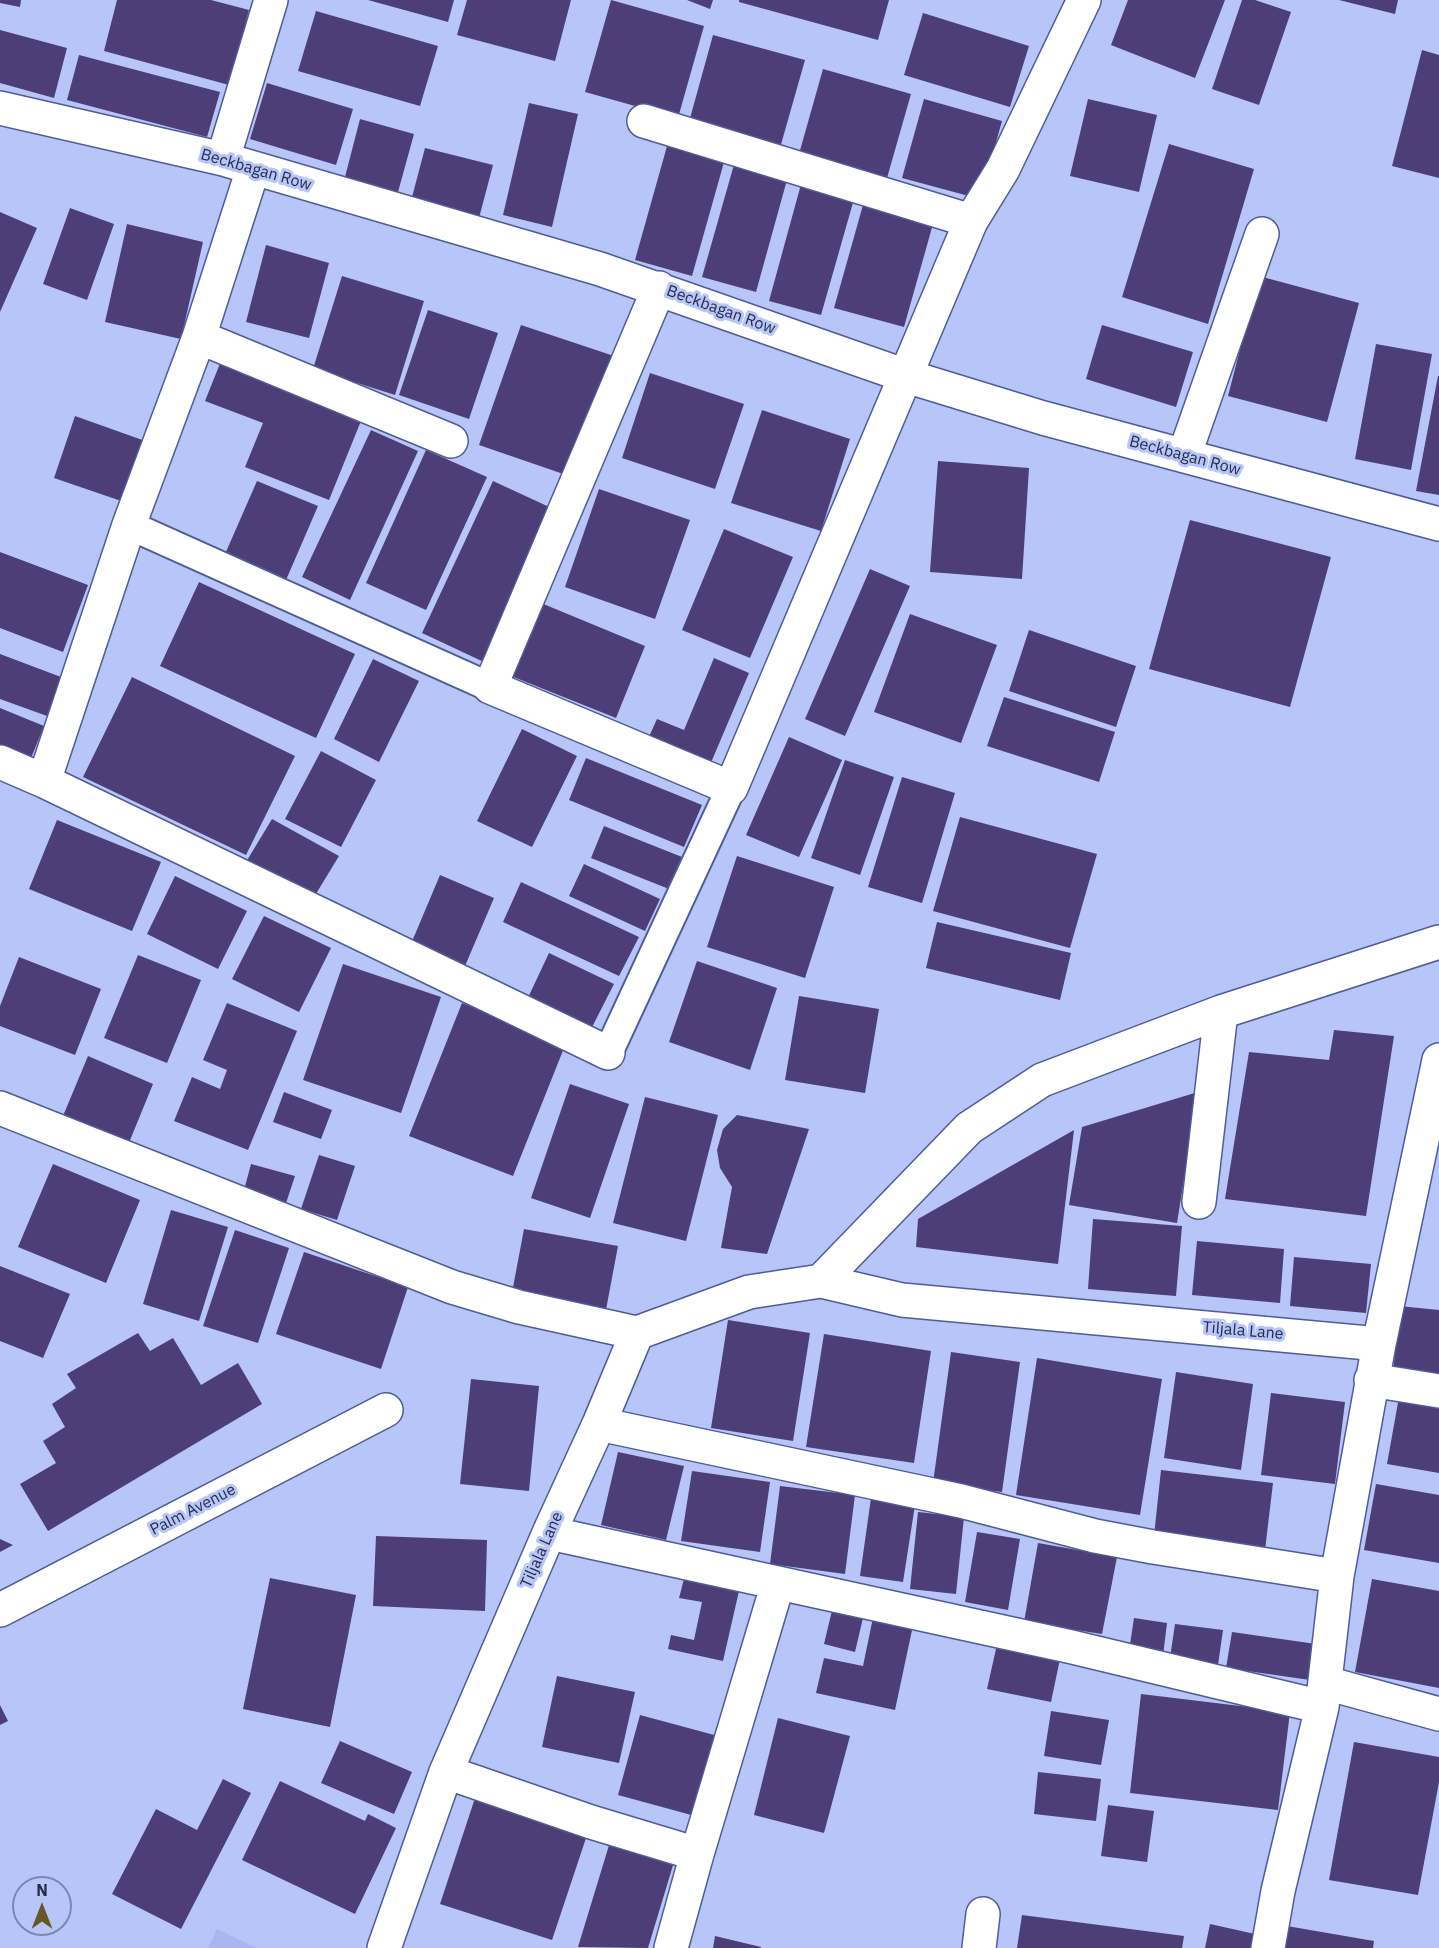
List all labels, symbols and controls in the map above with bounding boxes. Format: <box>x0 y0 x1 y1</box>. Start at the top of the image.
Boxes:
street label: Beckbagan Row <box>198 145 314 195</box>
street label: Beckbagan Row <box>664 281 778 339</box>
street label: Beckbagan Row <box>1127 432 1243 480</box>
street label: Tiljala Lane <box>1202 1318 1284 1344</box>
street label: Palm Avenue <box>147 1480 239 1540</box>
street label: Tiljala Lane <box>517 1509 567 1591</box>
north arrow <box>12 1876 72 1936</box>
text: N <box>36 1880 48 1900</box>

